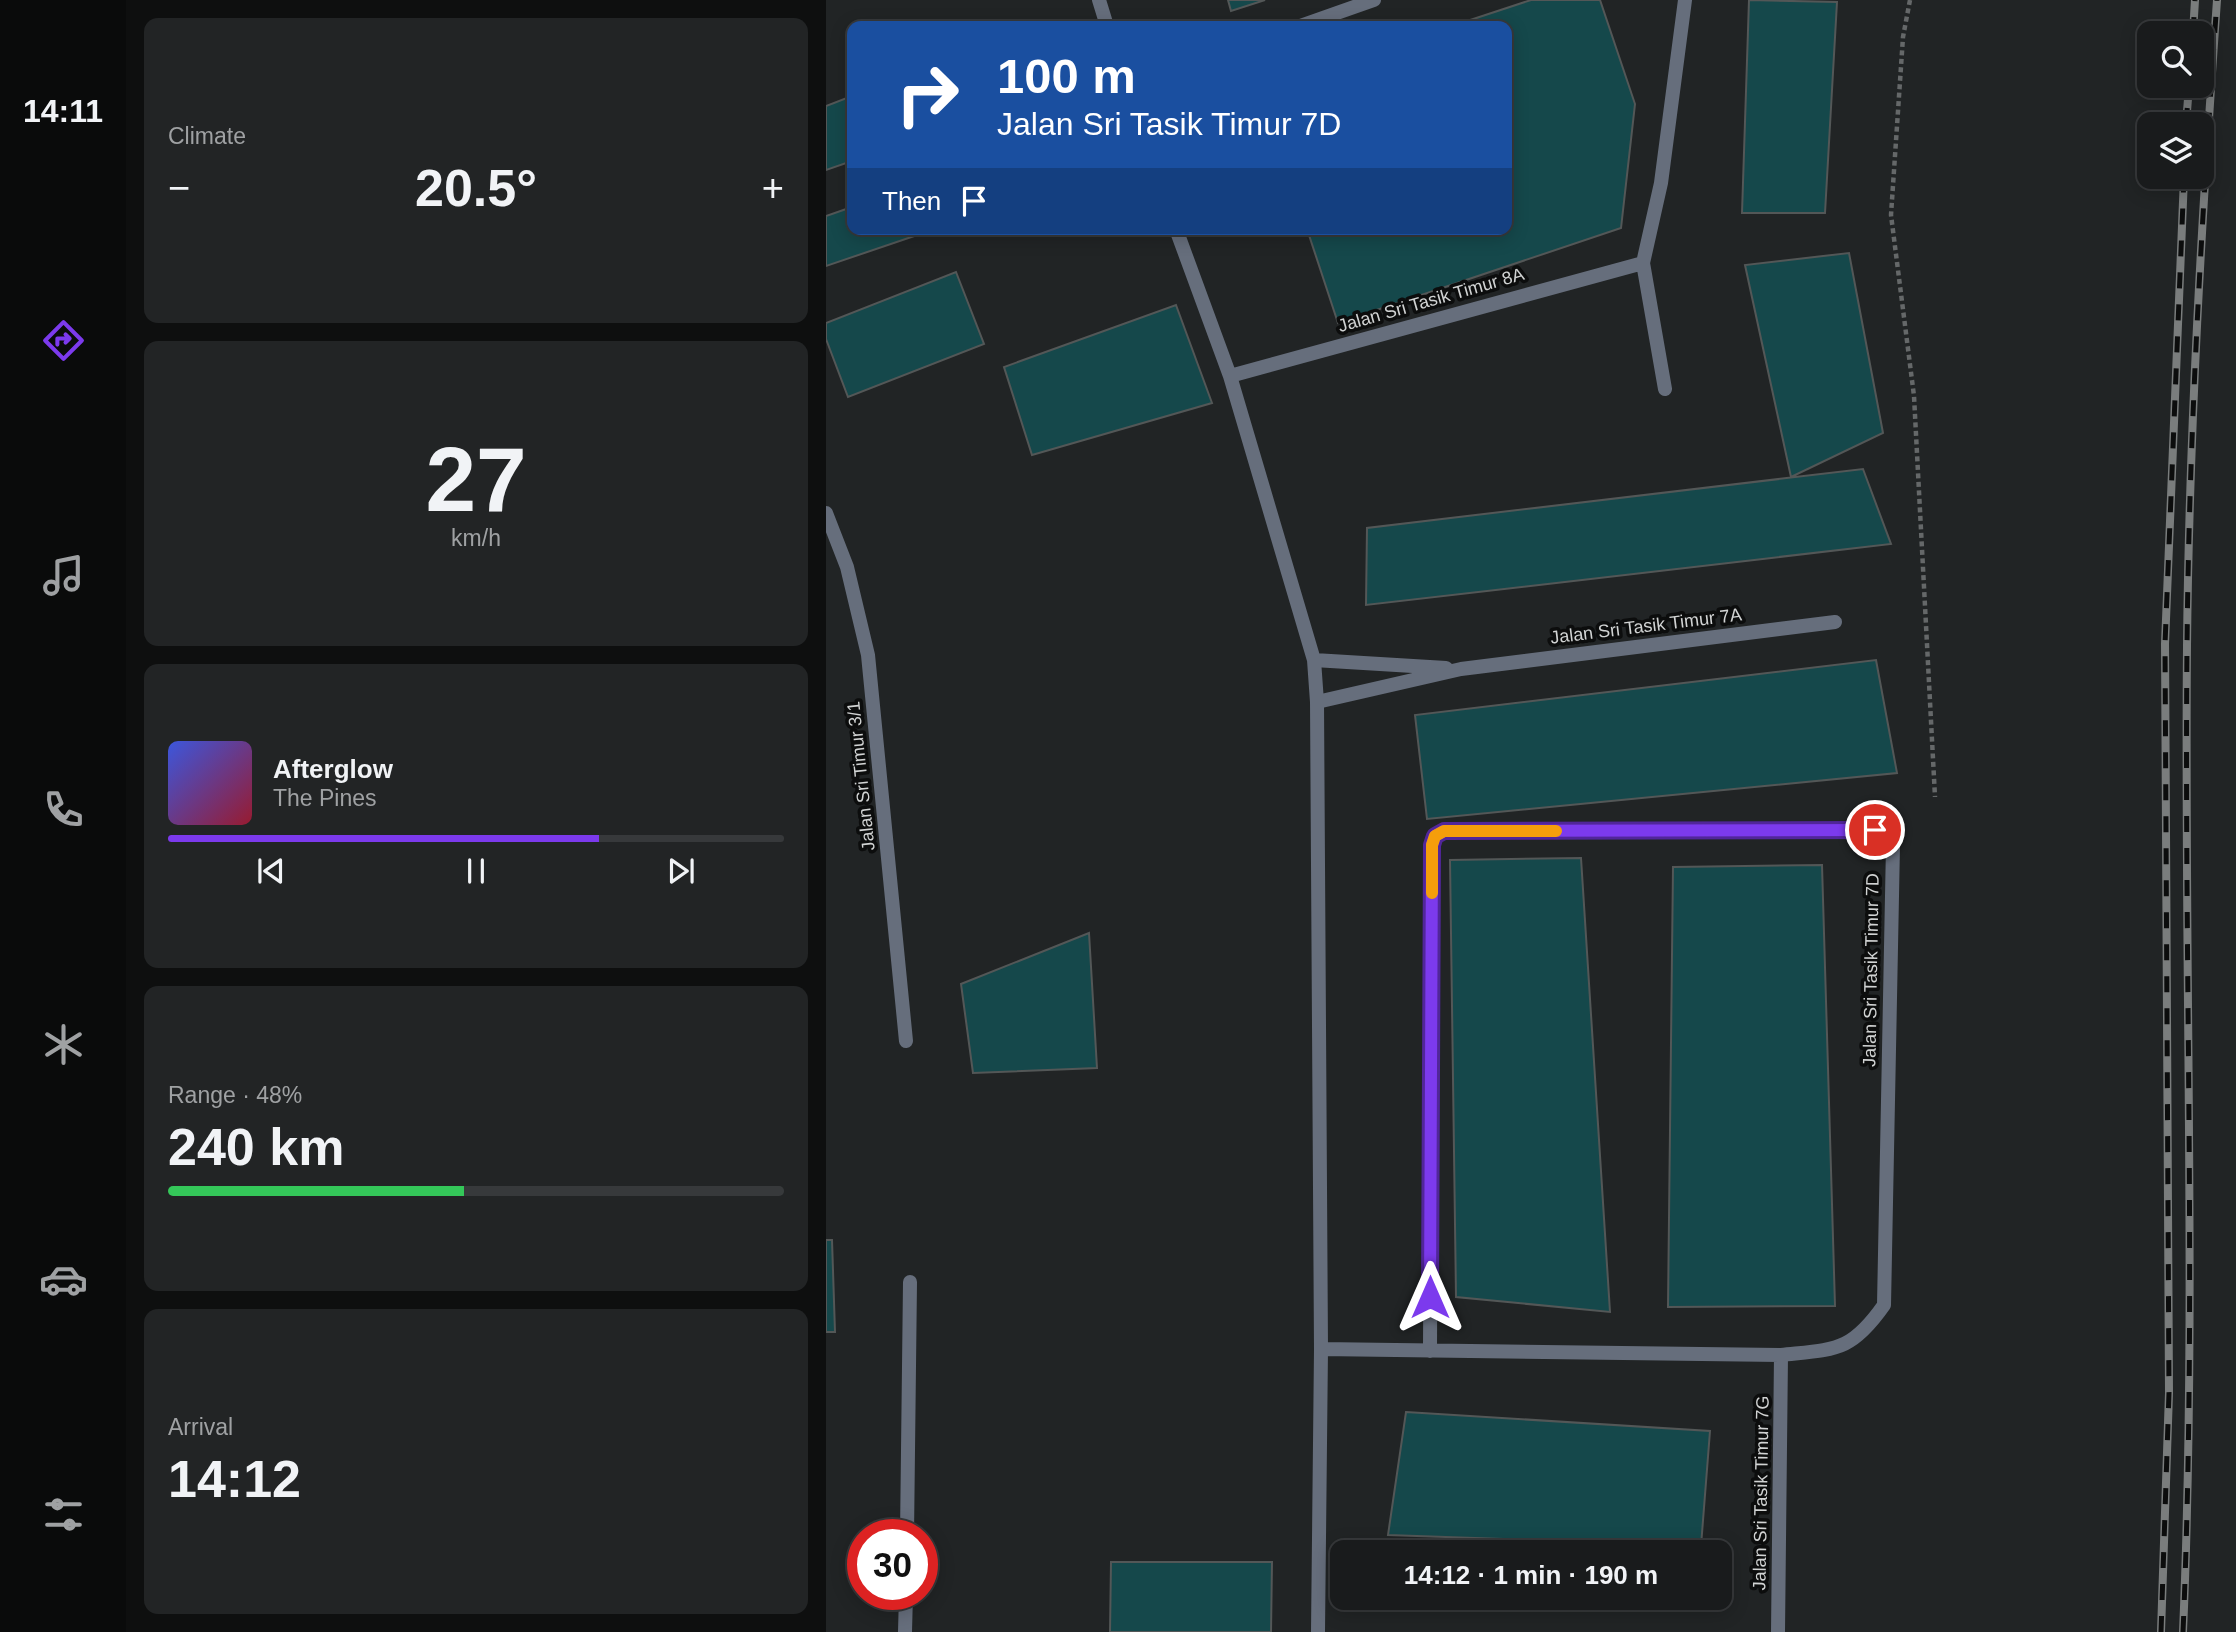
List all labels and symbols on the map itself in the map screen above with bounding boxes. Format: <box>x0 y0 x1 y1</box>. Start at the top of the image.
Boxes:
street label: Jalan Sri Tasik Timur 8A <box>1336 264 1526 336</box>
street label: Jalan Sri Tasik Timur 7A <box>1549 604 1743 648</box>
street label: Jalan Sri Timur 3/1 <box>843 700 879 852</box>
pin <box>1845 800 1905 860</box>
street label: Jalan Sri Tasik Timur 7D <box>1859 873 1883 1067</box>
position arrow <box>1393 1260 1467 1334</box>
street label: Jalan Sri Tasik Timur 7G <box>1749 1395 1773 1591</box>
speed limit sign: 30 <box>847 1519 938 1610</box>

